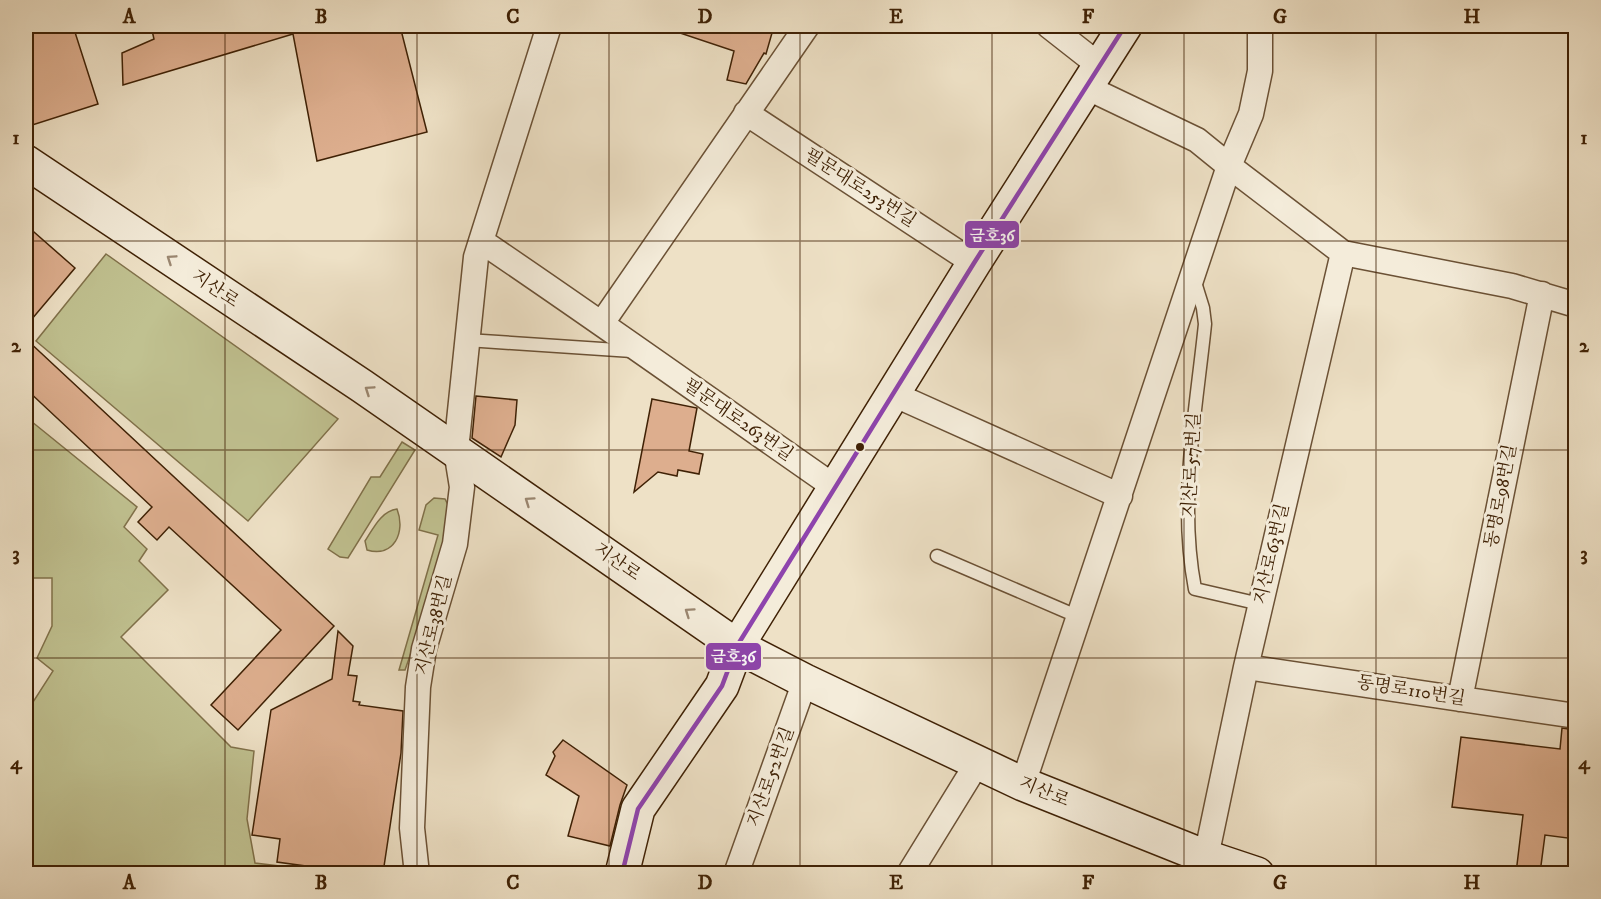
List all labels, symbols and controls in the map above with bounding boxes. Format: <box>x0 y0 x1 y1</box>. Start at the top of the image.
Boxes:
text: A <box>122 5 137 30</box>
text: B <box>315 5 327 30</box>
text: C <box>506 5 520 30</box>
text: D <box>698 5 713 30</box>
text: E <box>889 5 903 30</box>
text: F <box>1082 5 1095 30</box>
text: G <box>1273 5 1287 30</box>
text: H <box>1464 5 1481 30</box>
text: 1 <box>12 126 20 151</box>
text: 1 <box>1580 126 1588 151</box>
street label: 필문대로253번길 <box>800 144 920 232</box>
line badge: 금호36 <box>964 220 1020 249</box>
text: 금호36 <box>969 226 1016 246</box>
one-way arrow <box>167 255 178 266</box>
street label: 지산로 <box>187 265 243 313</box>
text: 2 <box>11 334 22 359</box>
text: 2 <box>1579 334 1590 359</box>
street label: 필문대로263번길 <box>679 374 797 466</box>
one-way arrow <box>364 386 375 397</box>
street label: 지산로57번길 <box>1178 412 1206 518</box>
unlabelled marker <box>854 441 866 453</box>
street label: 동명로98번길 <box>1480 442 1522 550</box>
one-way arrow <box>525 497 536 508</box>
street label: 지산로63번길 <box>1250 501 1294 607</box>
street label: 지산로 <box>589 538 645 586</box>
text: 3 <box>12 542 20 567</box>
text: 3 <box>1580 542 1588 567</box>
street label: 지산로38번길 <box>411 573 457 677</box>
one-way arrow <box>685 608 696 619</box>
line badge: 금호36 <box>705 642 762 671</box>
text: 금호36 <box>710 647 757 667</box>
street label: 동명로110번길 <box>1355 672 1467 710</box>
street label: 지산로52번길 <box>743 724 799 830</box>
text: 4 <box>10 751 23 776</box>
text: 4 <box>1578 751 1591 776</box>
street label: 지산로 <box>1016 772 1072 812</box>
text: A <box>122 871 137 896</box>
text: B <box>315 871 327 896</box>
text: C <box>506 871 520 896</box>
text: D <box>698 871 713 896</box>
text: E <box>889 871 903 896</box>
text: F <box>1082 871 1095 896</box>
text: G <box>1273 871 1287 896</box>
text: H <box>1464 871 1481 896</box>

